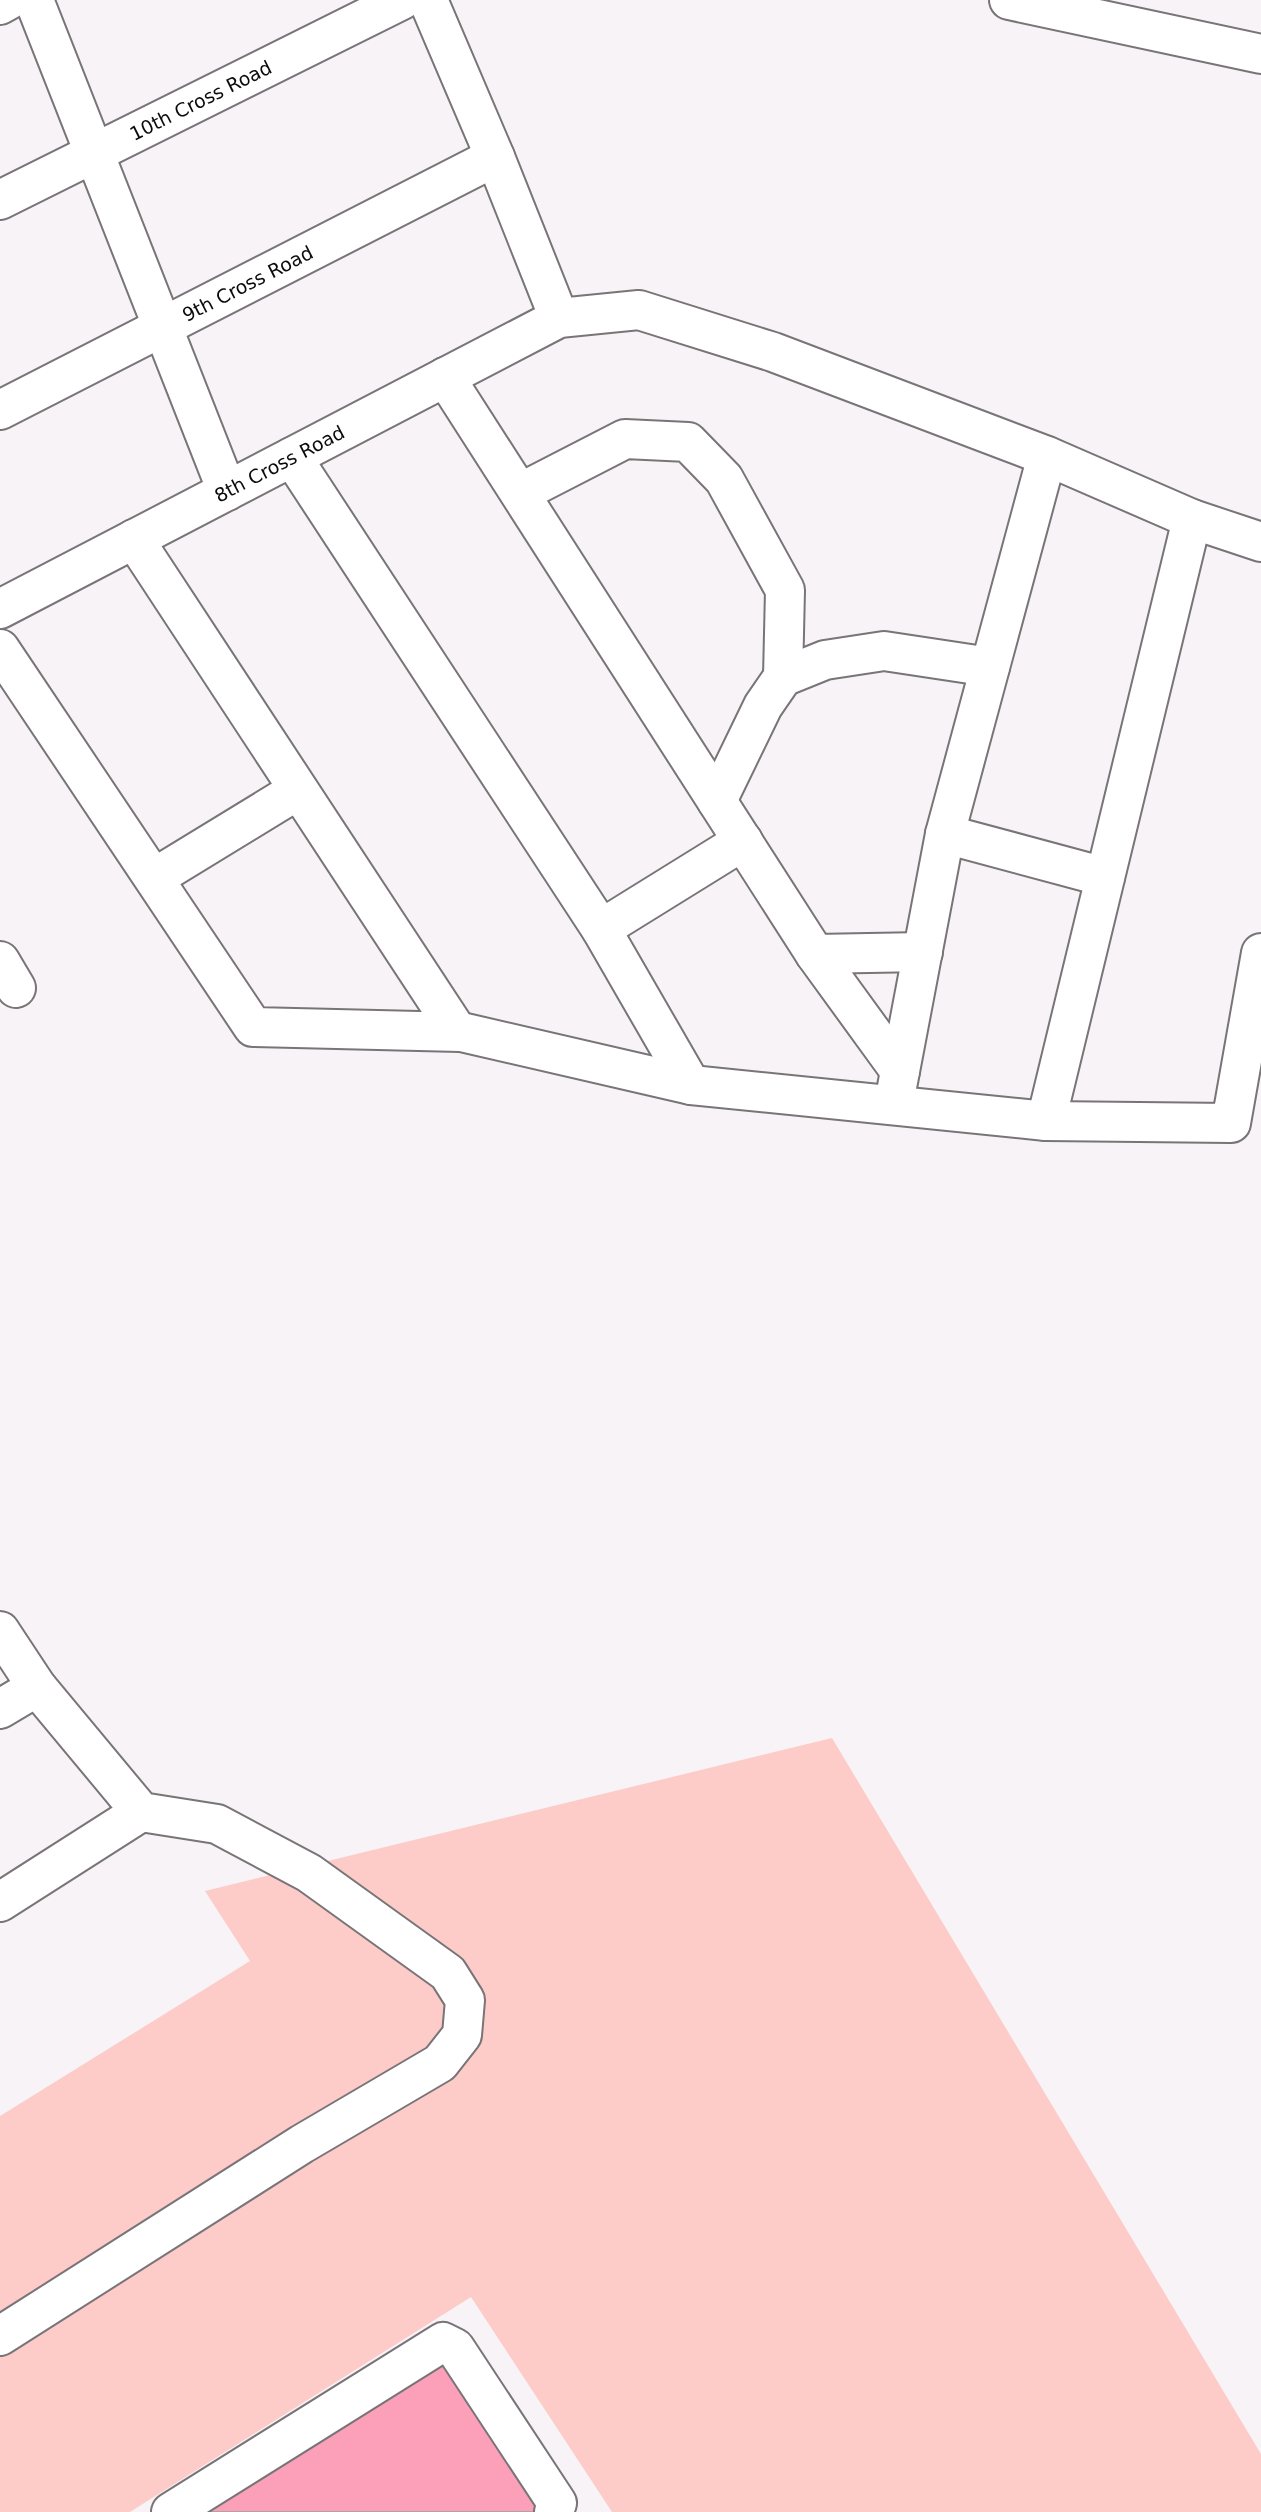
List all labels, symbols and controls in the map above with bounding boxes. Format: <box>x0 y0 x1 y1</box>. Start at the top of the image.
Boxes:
street label: 10th Cross Road <box>126 56 275 145</box>
street label: 9th Cross Road <box>179 241 316 326</box>
street label: 8th Cross Road <box>211 421 348 506</box>

